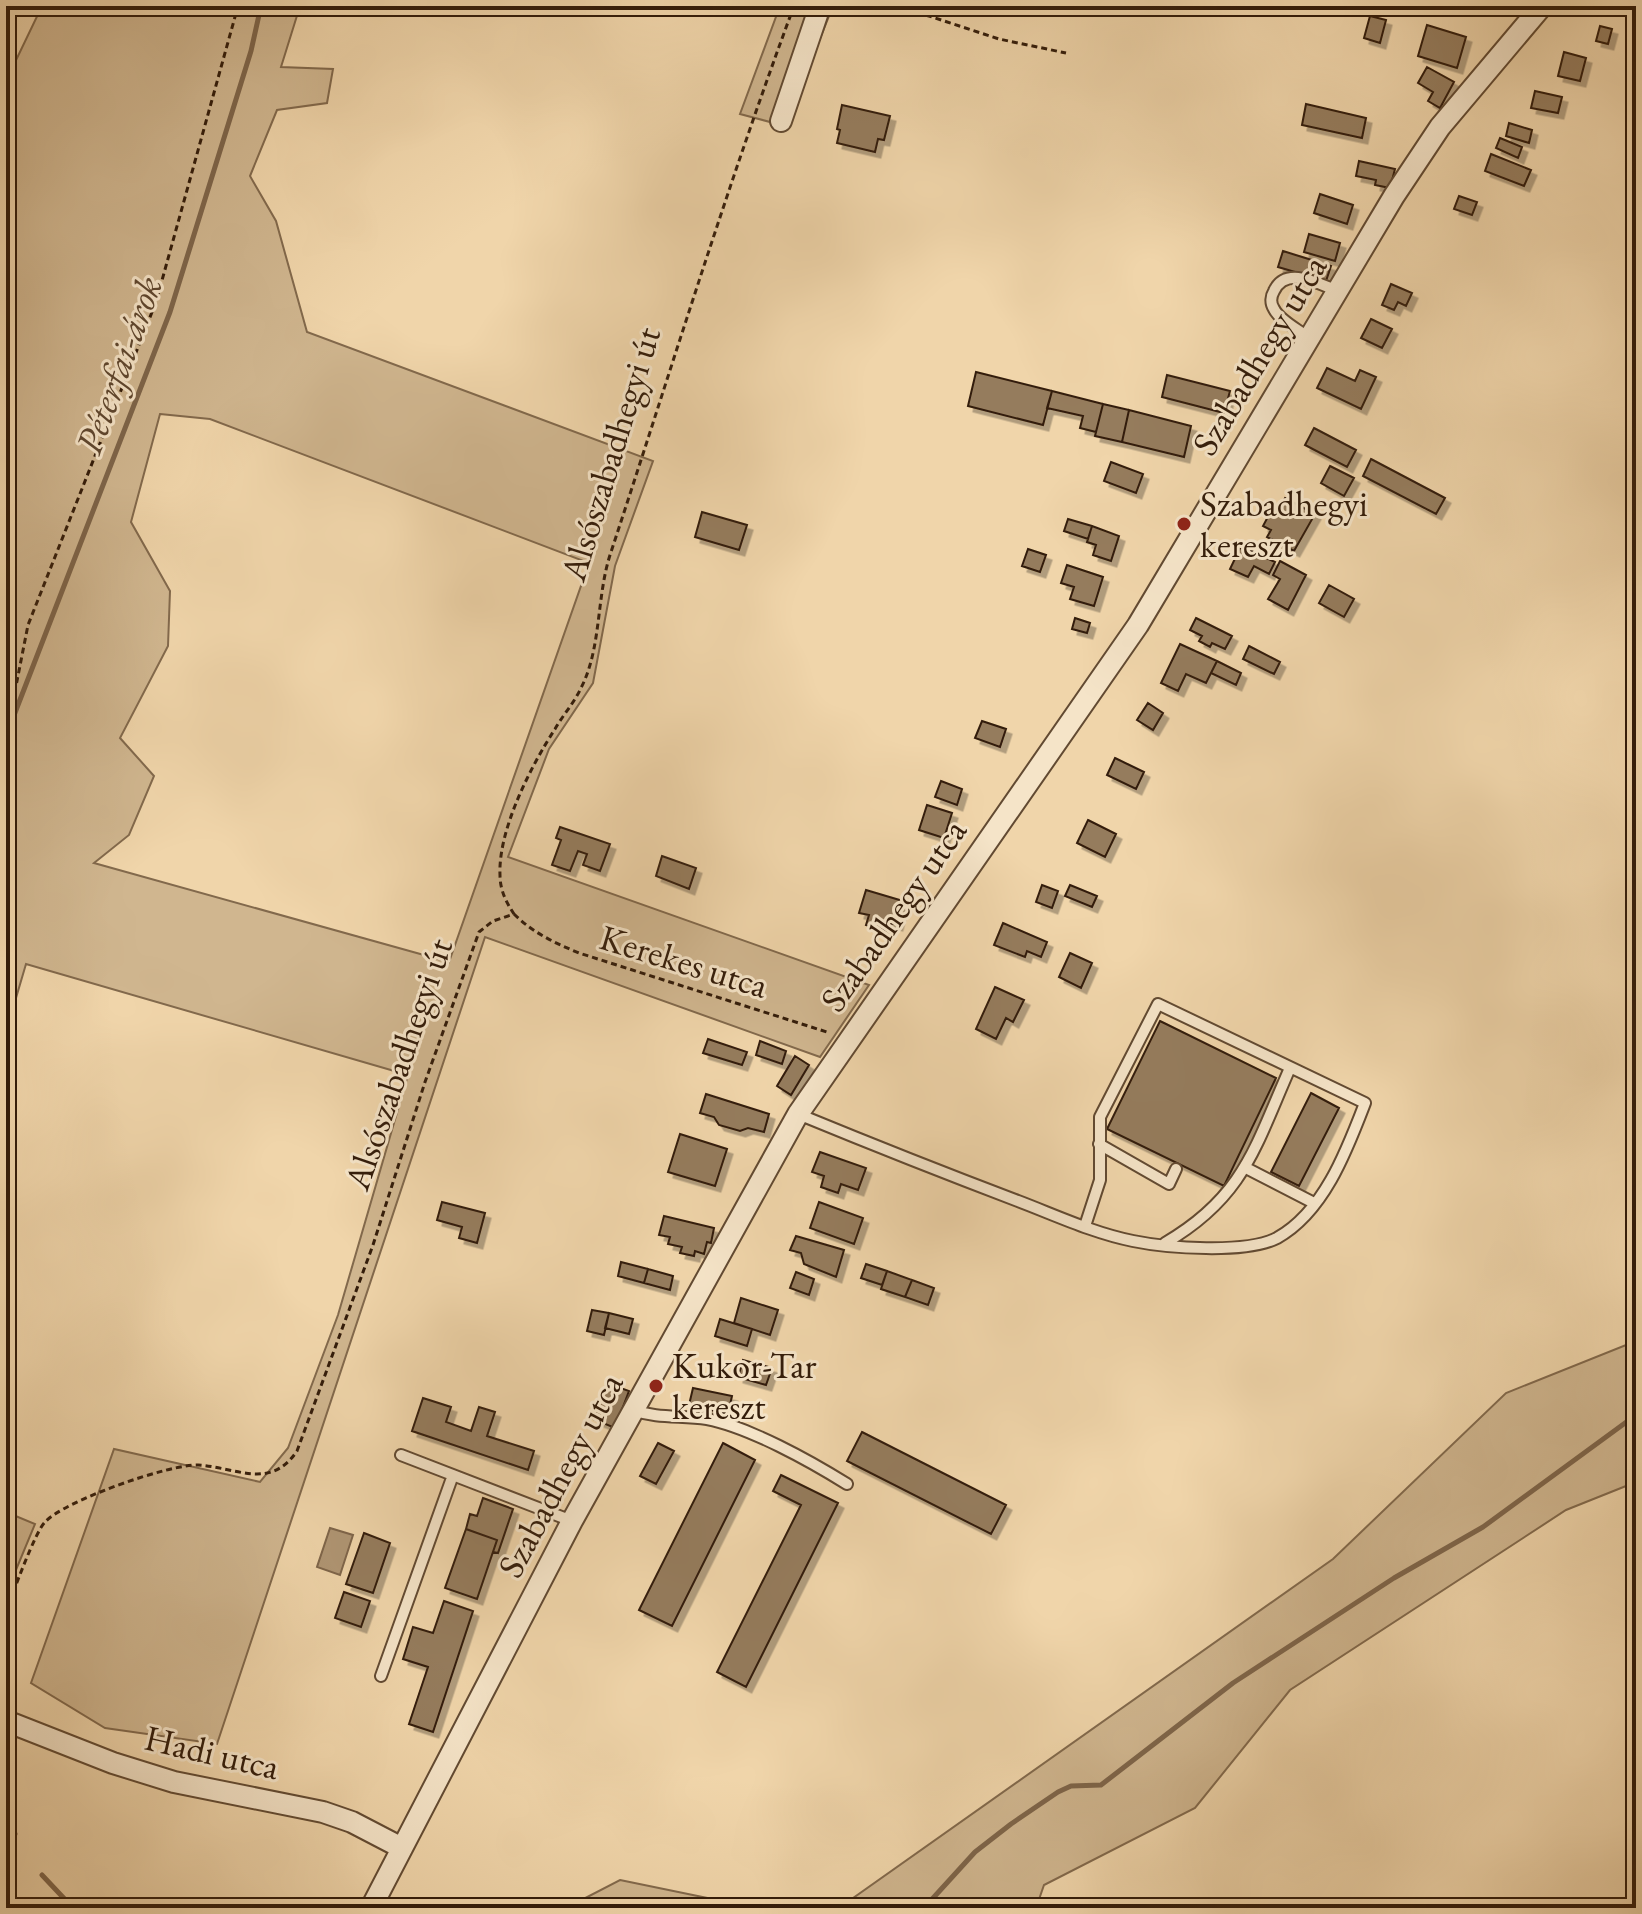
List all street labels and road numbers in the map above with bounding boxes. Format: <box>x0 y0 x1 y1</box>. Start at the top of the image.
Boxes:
street label: Szabadhegy utca <box>1181 246 1337 464</box>
street label: Alsószabadhegyi út <box>549 321 671 588</box>
street label: Szabadhegy utca <box>809 809 977 1021</box>
street label: Kerekes utca <box>594 913 774 1009</box>
street label: Alsószabadhegyi út <box>333 931 463 1197</box>
street label: Szabadhegy utca <box>486 1364 634 1585</box>
street label: Hadi utca <box>140 1714 284 1790</box>

